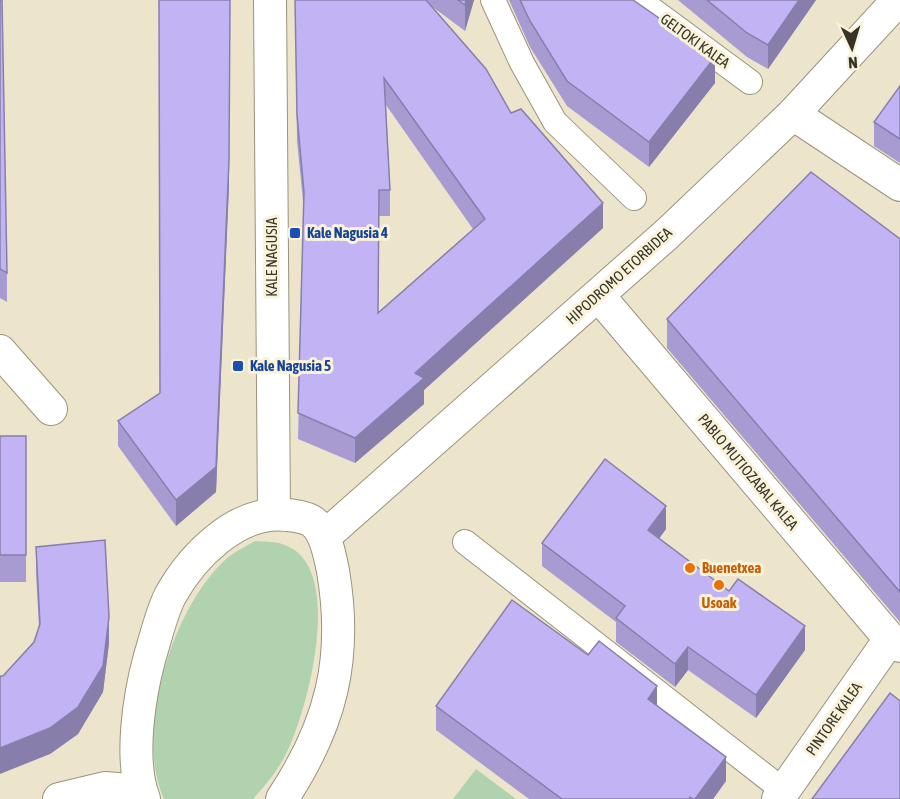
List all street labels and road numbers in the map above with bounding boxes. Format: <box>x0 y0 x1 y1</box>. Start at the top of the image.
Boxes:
street label: GELTOKI KALEA <box>657 10 734 72</box>
street label: KALE NAGUSIA <box>263 217 280 297</box>
street label: HIPODROMO ETORBIDEA <box>562 223 675 327</box>
street label: PABLO MUTIOZABAL KALEA <box>695 410 802 534</box>
street label: PINTORE KALEA <box>802 678 865 759</box>

